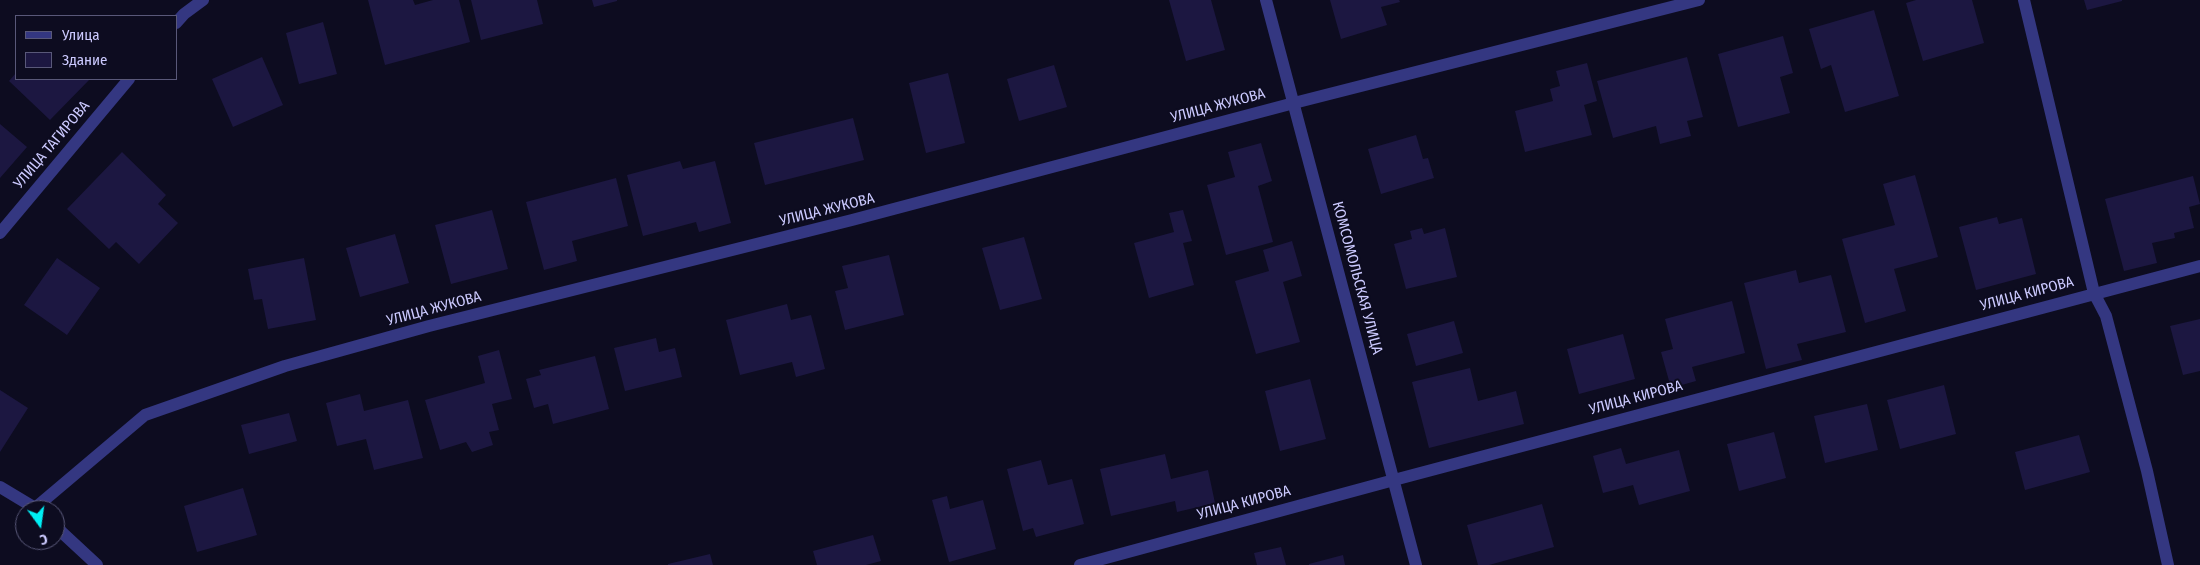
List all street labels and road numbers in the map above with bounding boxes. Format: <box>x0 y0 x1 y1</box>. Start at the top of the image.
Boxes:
street label: УЛИЦА ЖУКОВА <box>1169 85 1267 127</box>
street label: УЛИЦА ТАГИРОВА <box>10 98 94 192</box>
street label: УЛИЦА ЖУКОВА <box>778 190 876 230</box>
street label: КОМСОМОЛЬСКАЯ УЛИЦА <box>1328 200 1386 356</box>
street label: УЛИЦА КИРОВА <box>1978 273 2076 315</box>
street label: УЛИЦА ЖУКОВА <box>385 288 483 330</box>
street label: УЛИЦА КИРОВА <box>1587 377 1685 419</box>
street label: УЛИЦА КИРОВА <box>1195 482 1293 524</box>

